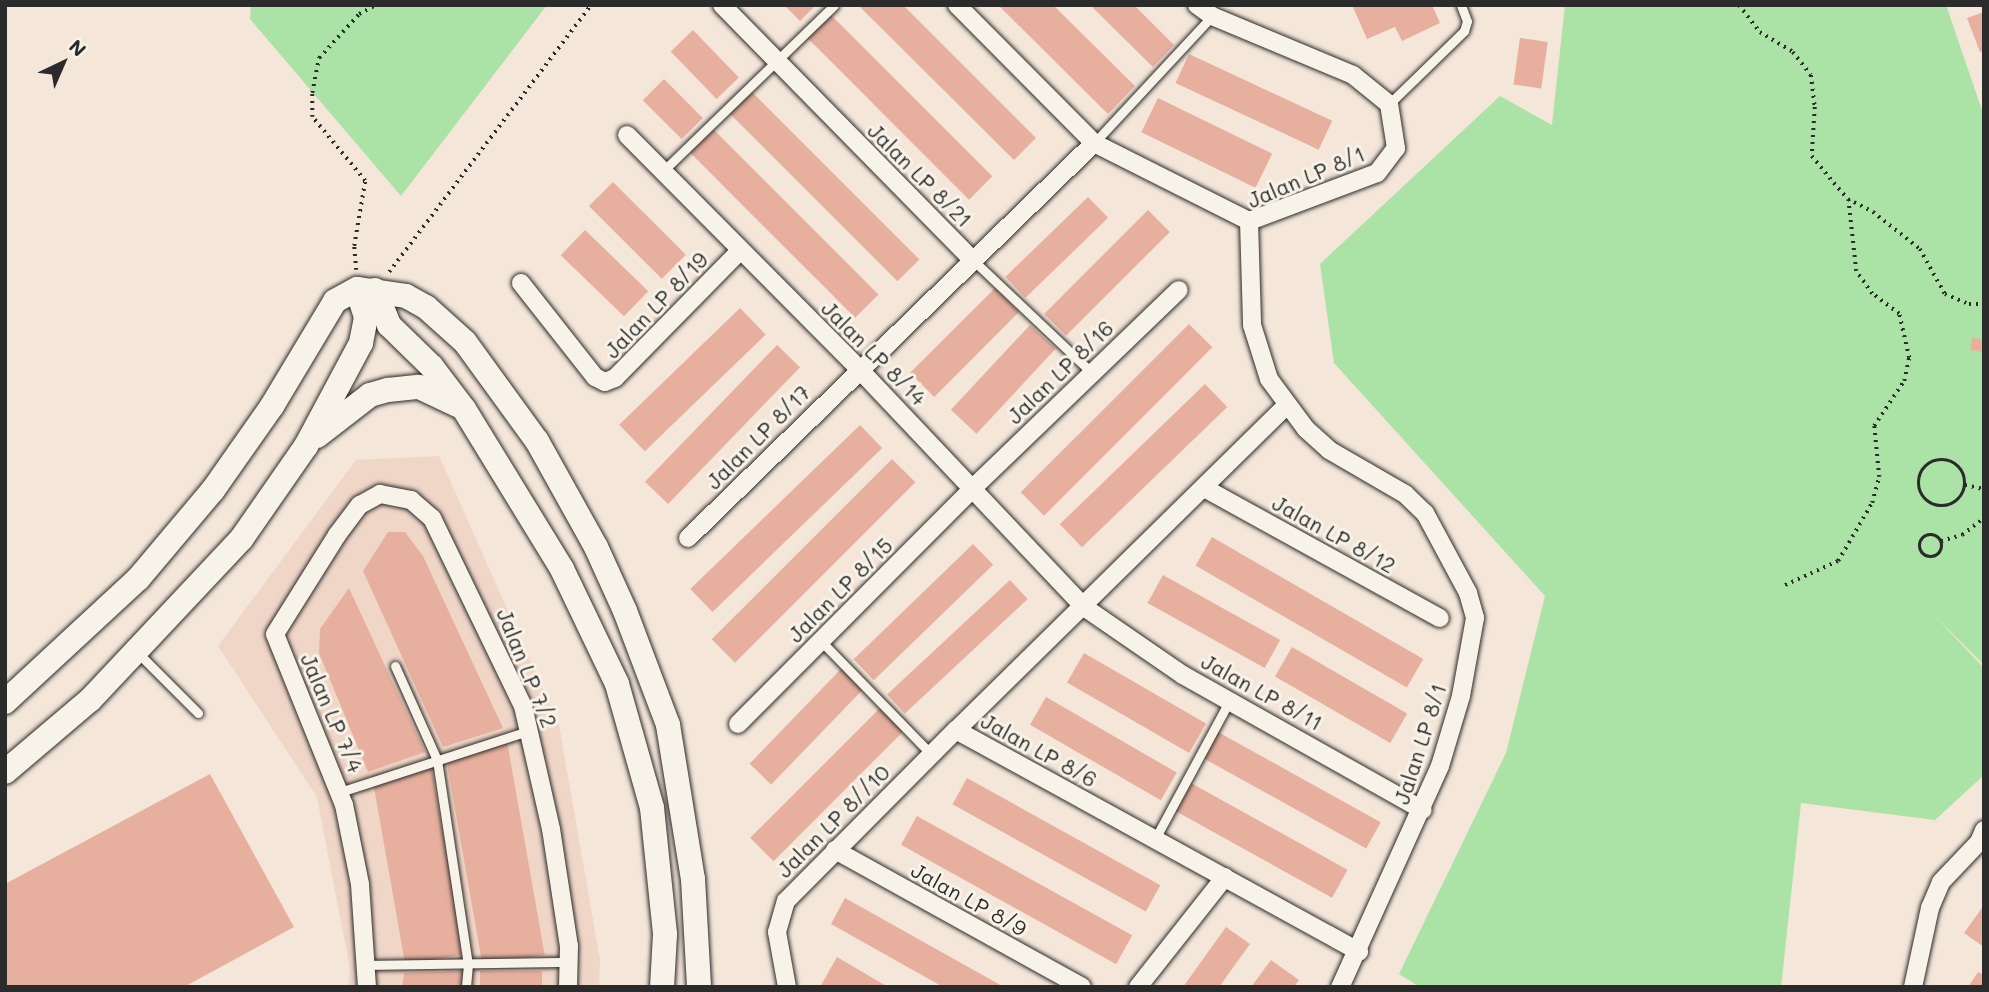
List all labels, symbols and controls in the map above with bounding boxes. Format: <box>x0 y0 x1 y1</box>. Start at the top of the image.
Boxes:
north arrow <box>28 28 98 98</box>
text: N <box>64 34 92 62</box>
street label: Jalan LP 8/21 <box>863 118 977 232</box>
street label: Jalan LP 8/1 <box>1244 141 1368 213</box>
street label: Jalan LP 8/19 <box>599 247 713 363</box>
street label: Jalan LP 8/14 <box>817 296 931 410</box>
street label: Jalan LP 8/16 <box>1002 315 1118 429</box>
street label: Jalan LP 8/17 <box>701 380 815 494</box>
street label: Jalan LP 8/12 <box>1268 490 1400 578</box>
street label: Jalan LP 8/15 <box>783 533 897 647</box>
street label: Jalan LP 7/2 <box>492 605 562 731</box>
street label: Jalan LP 8/11 <box>1197 648 1327 736</box>
street label: Jalan LP 7/4 <box>296 650 368 776</box>
street label: Jalan LP 8/1 <box>1389 681 1451 807</box>
street label: Jalan LP 8/6 <box>977 708 1101 792</box>
street label: Jalan LP 8//10 <box>771 759 895 883</box>
street label: Jalan LP 8/9 <box>907 857 1031 941</box>

